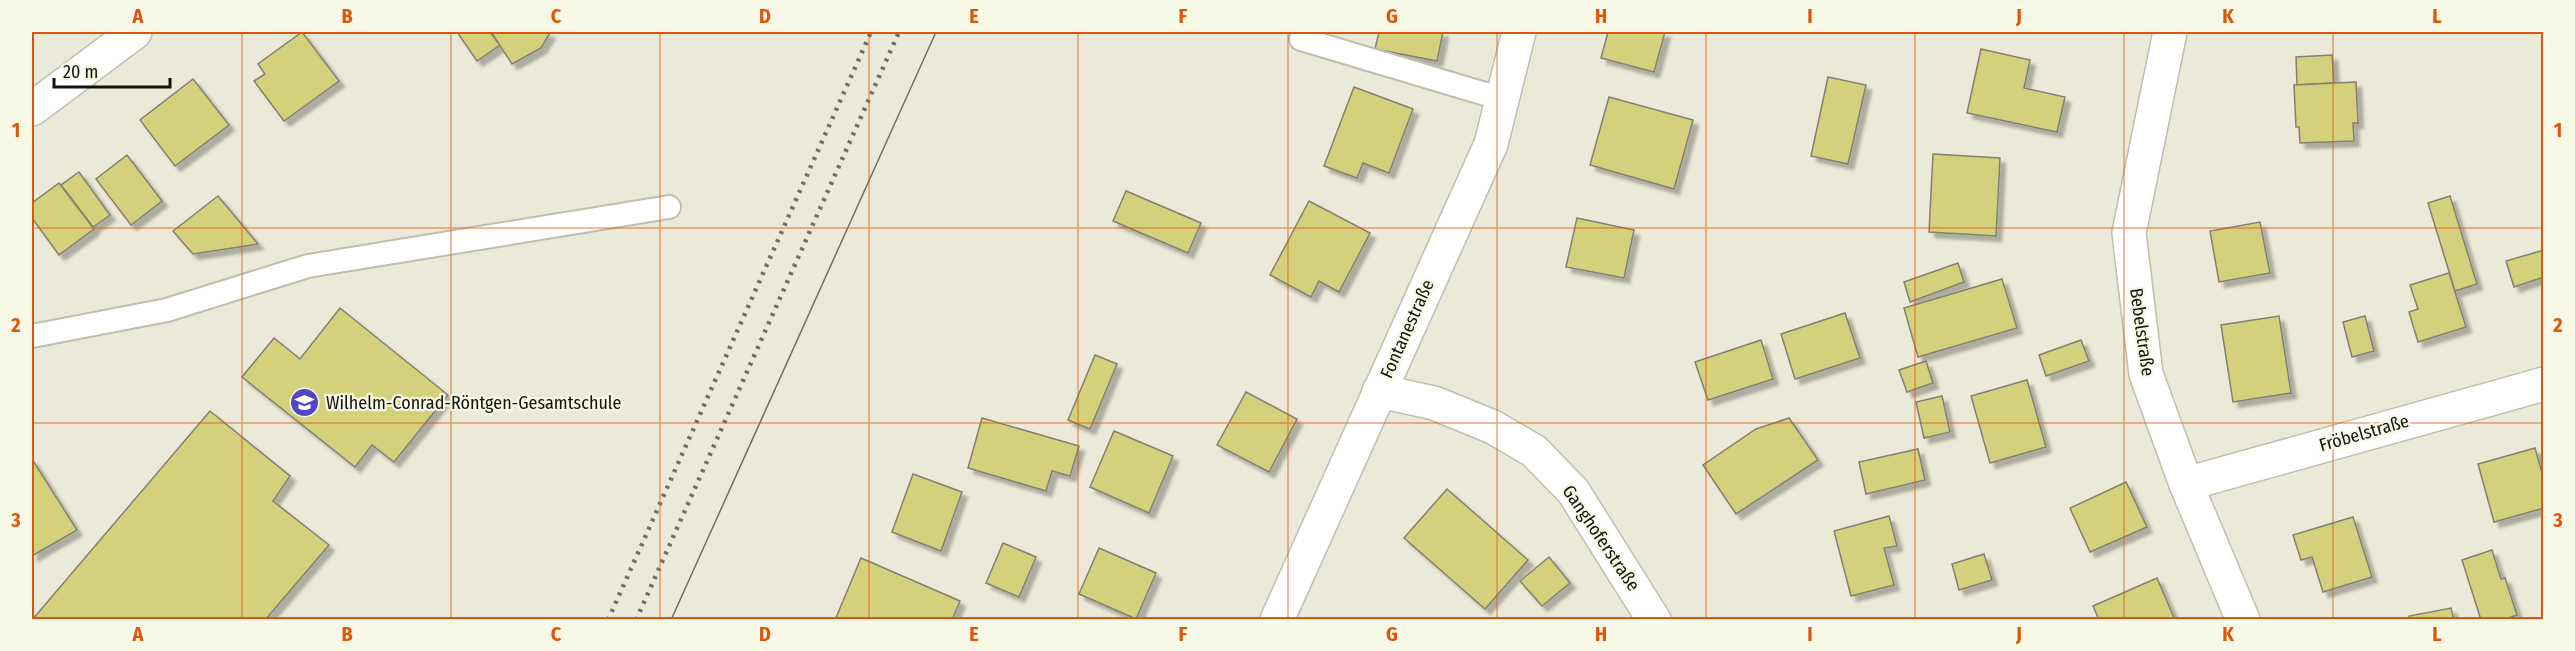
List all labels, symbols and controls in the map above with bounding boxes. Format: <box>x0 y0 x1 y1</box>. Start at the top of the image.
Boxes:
text: A <box>132 4 145 28</box>
text: B <box>341 4 353 28</box>
text: C <box>551 4 562 28</box>
text: D <box>759 4 771 28</box>
text: E <box>969 4 979 28</box>
text: F <box>1179 4 1188 28</box>
text: G <box>1386 4 1398 28</box>
text: H <box>1595 4 1607 28</box>
text: I <box>1807 4 1813 28</box>
text: J <box>2015 4 2022 28</box>
text: K <box>2222 4 2234 28</box>
text: L <box>2432 4 2442 28</box>
scale bar <box>54 51 170 89</box>
text: 20 m <box>63 61 98 83</box>
text: 1 <box>12 118 20 142</box>
text: 1 <box>2554 118 2562 142</box>
street label: Fontanestraße <box>1375 276 1439 382</box>
street label: Bebelstraße <box>2125 287 2159 377</box>
text: 2 <box>10 313 21 337</box>
text: 2 <box>2552 313 2563 337</box>
school or university icon: Wilhelm-Conrad-Röntgen-Gesamtschule <box>289 387 321 419</box>
place label: Wilhelm-Conrad-Röntgen-Gesamtschule <box>326 392 622 414</box>
street label: Fröbelstraße <box>2317 410 2412 456</box>
street label: Ganghoferstraße <box>1558 481 1645 595</box>
text: 3 <box>10 508 21 532</box>
text: 3 <box>2552 508 2563 532</box>
text: A <box>132 622 145 646</box>
text: B <box>341 622 353 646</box>
text: C <box>551 622 562 646</box>
text: D <box>759 622 771 646</box>
text: E <box>969 622 979 646</box>
text: F <box>1179 622 1188 646</box>
text: G <box>1386 622 1398 646</box>
text: H <box>1595 622 1607 646</box>
text: I <box>1807 622 1813 646</box>
text: J <box>2015 622 2022 646</box>
text: K <box>2222 622 2234 646</box>
text: L <box>2432 622 2442 646</box>

